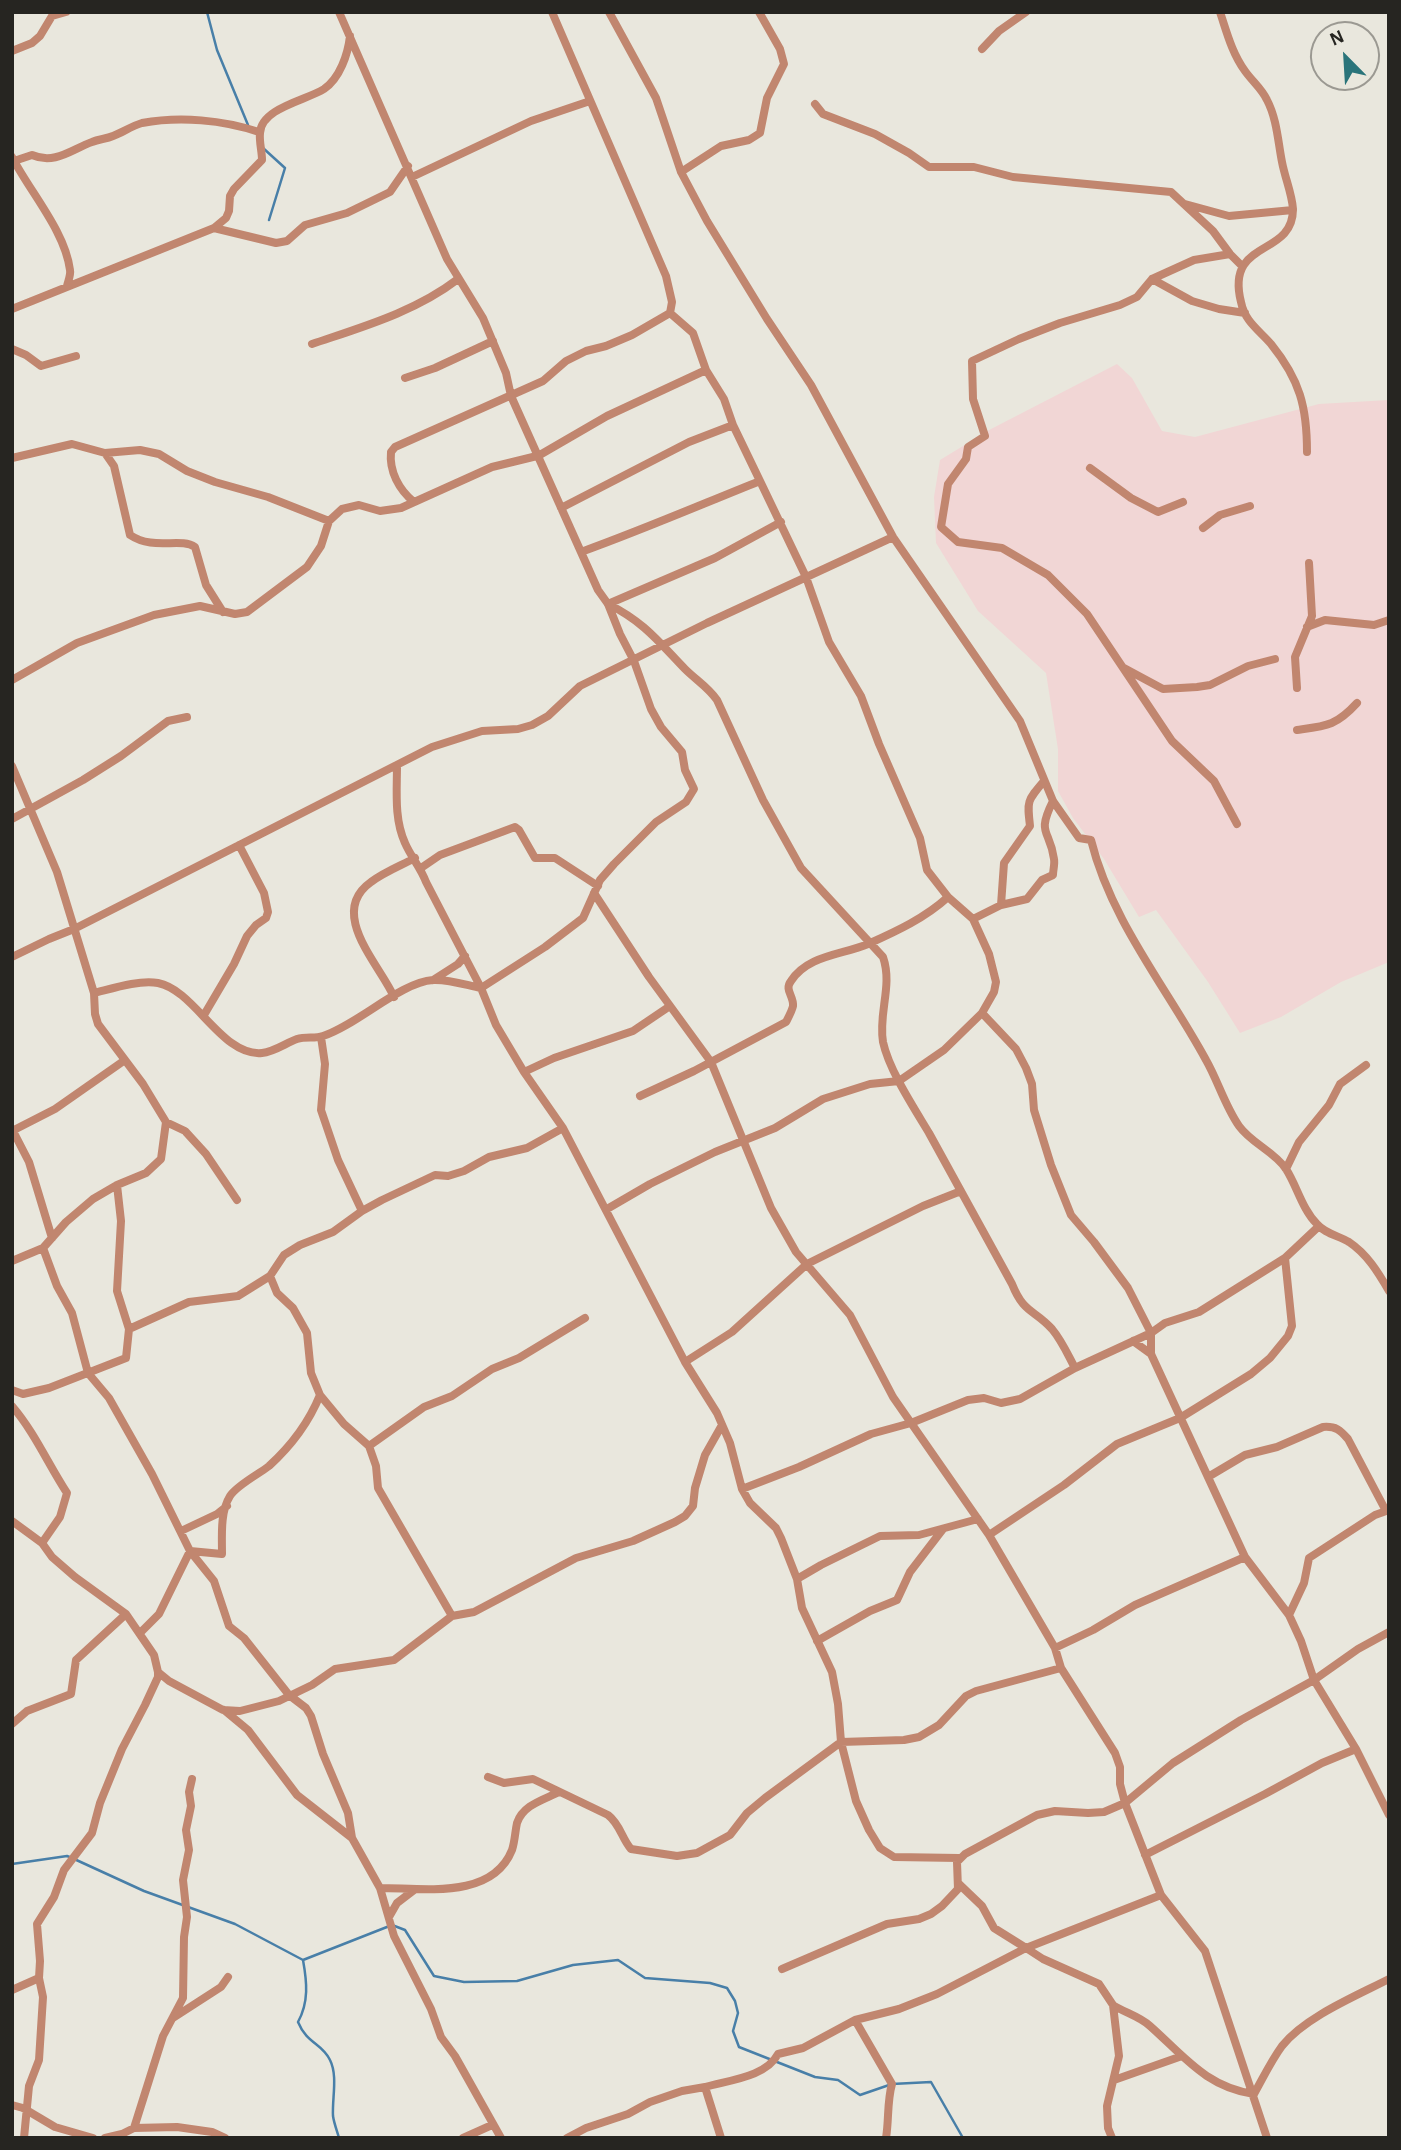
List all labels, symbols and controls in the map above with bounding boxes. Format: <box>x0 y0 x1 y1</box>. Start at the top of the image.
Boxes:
north arrow <box>1310 21 1380 91</box>
text: N <box>1327 27 1347 50</box>

